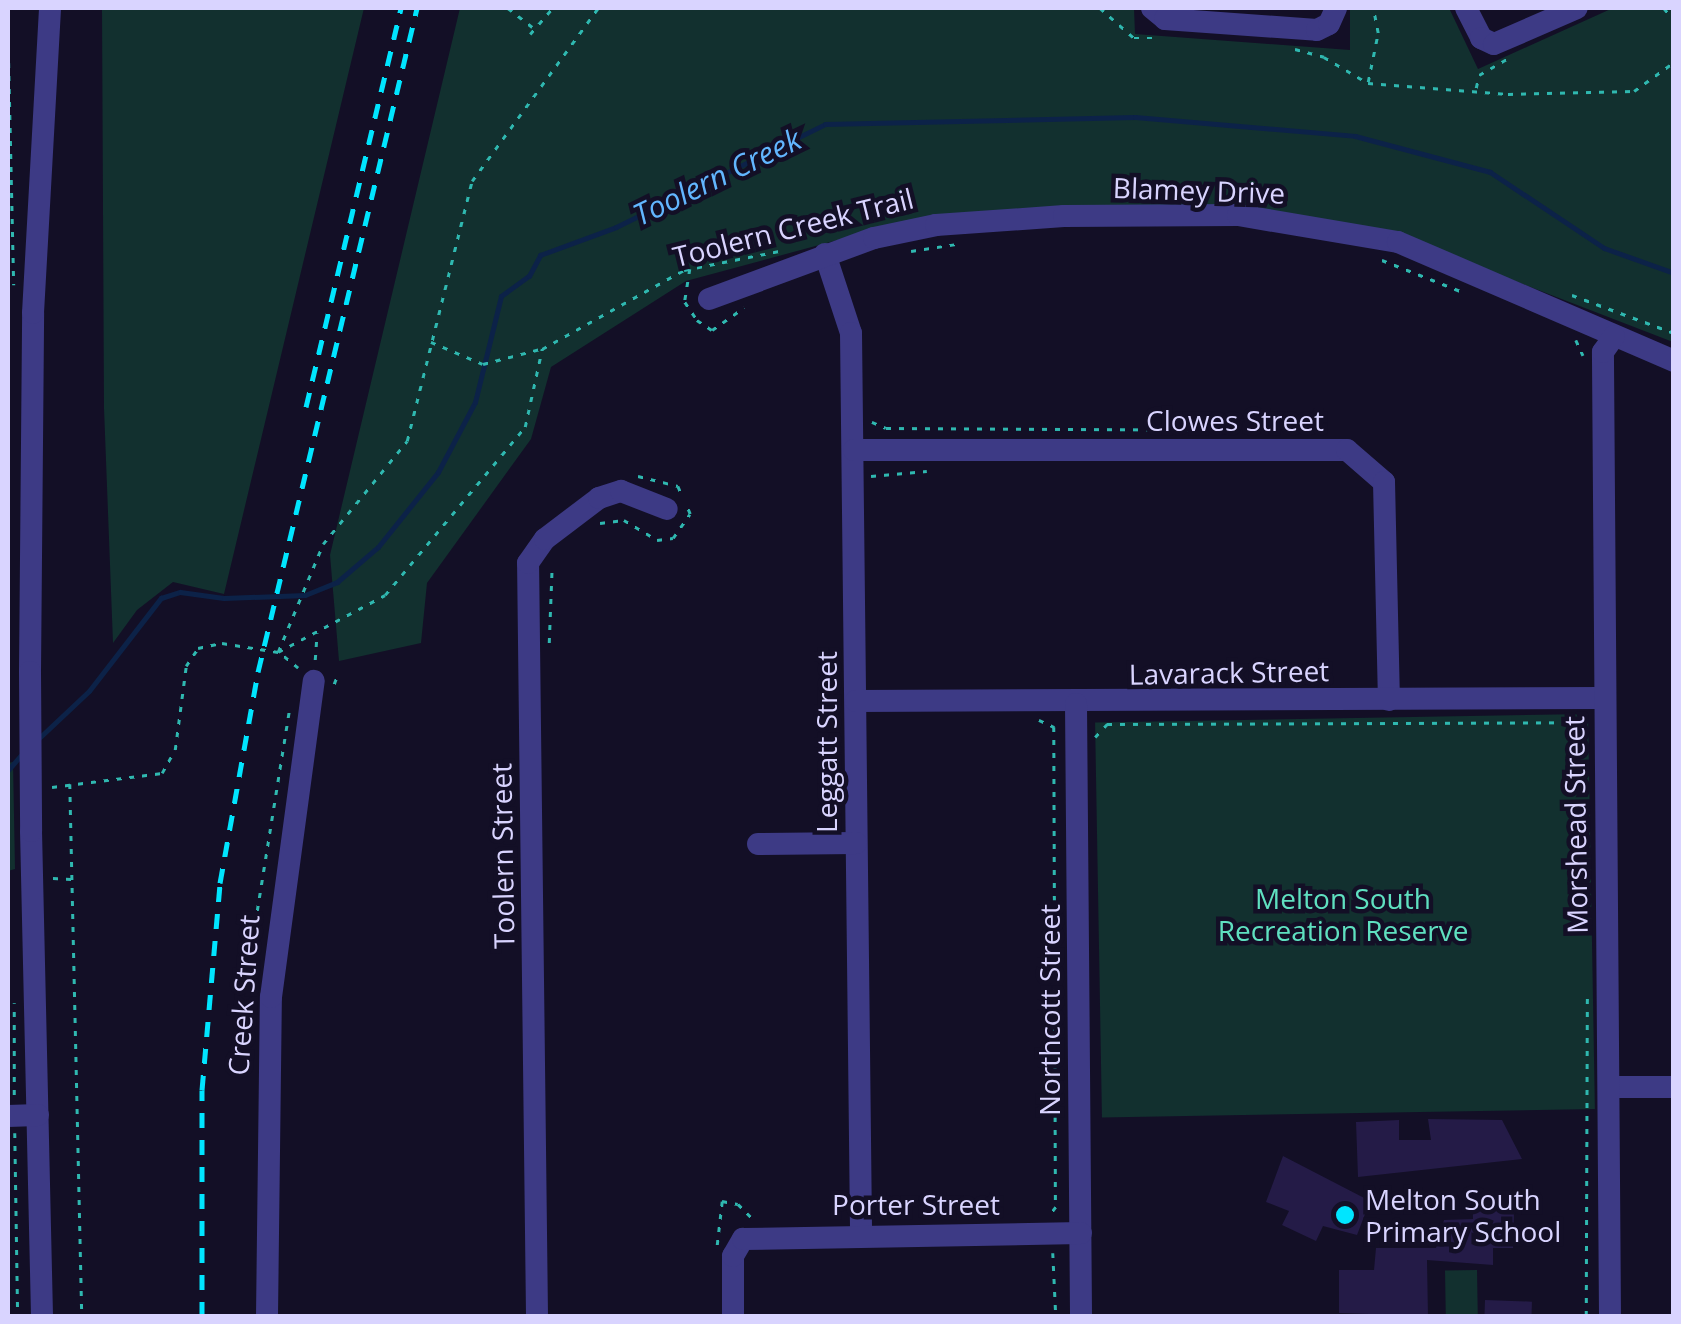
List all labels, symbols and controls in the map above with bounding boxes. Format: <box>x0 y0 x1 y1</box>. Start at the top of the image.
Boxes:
water label: Toolern Creek <box>627 121 807 233</box>
street label: Blamey Drive <box>1112 170 1286 210</box>
street label: Toolern Creek Trail <box>669 181 917 273</box>
street label: Clowes Street <box>1146 403 1324 437</box>
street label: Leggatt Street <box>809 651 843 833</box>
street label: Lavarack Street <box>1129 653 1329 691</box>
street label: Morshead Street <box>1556 716 1594 934</box>
street label: Toolern Street <box>484 763 520 949</box>
park label: Melton South Recreation Reserve <box>1218 881 1468 947</box>
street label: Northcott Street <box>1032 904 1066 1116</box>
street label: Creek Street <box>221 914 265 1076</box>
place label: Melton South Primary School <box>1365 1182 1561 1248</box>
street label: Porter Street <box>832 1187 1000 1221</box>
marker: Melton South Primary School <box>1334 1204 1356 1226</box>

